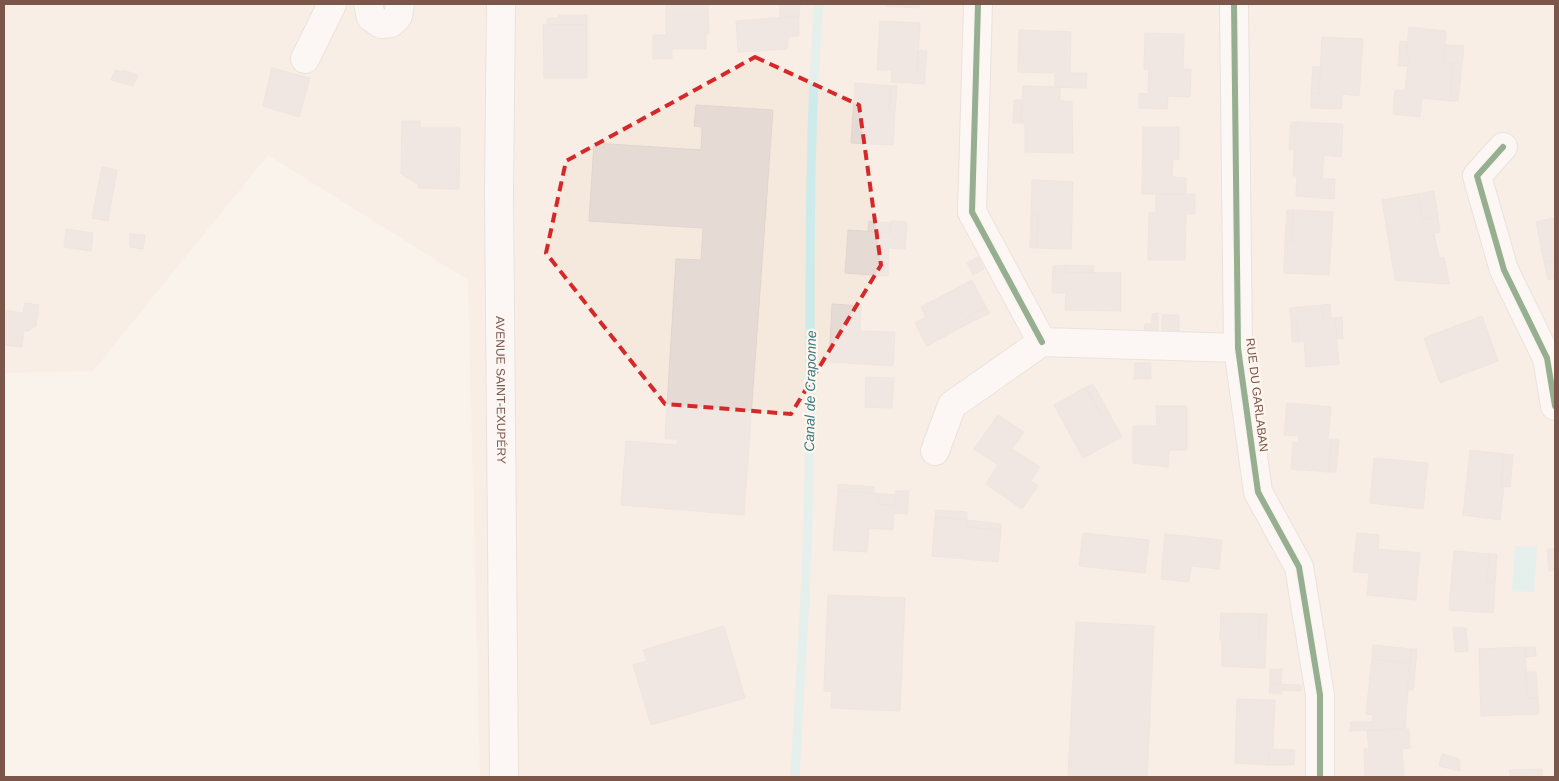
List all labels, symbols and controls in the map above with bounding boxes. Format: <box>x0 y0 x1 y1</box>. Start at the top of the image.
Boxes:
street label: AVENUE SAINT-EXUPÉRY <box>493 316 509 464</box>
water label: Canal de Craponne <box>801 330 819 452</box>
street label: RUE DU GARLABAN <box>1243 337 1271 453</box>

